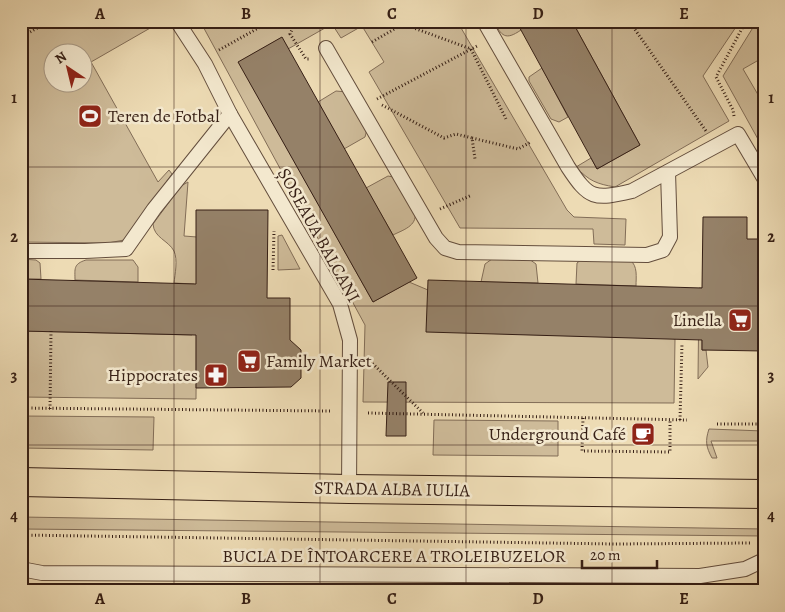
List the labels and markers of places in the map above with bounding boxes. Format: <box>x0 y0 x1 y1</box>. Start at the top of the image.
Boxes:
sports icon: Teren de Fotbal <box>77 103 103 129</box>
place label: Teren de Fotbal <box>108 104 220 128</box>
supermarket icon: Linella <box>727 307 753 333</box>
place label: Linella <box>673 308 723 332</box>
supermarket icon: Family Market <box>236 348 262 374</box>
place label: Family Market <box>266 349 372 373</box>
pharmacy icon: Hippocrates <box>203 362 229 388</box>
place label: Hippocrates <box>108 363 198 387</box>
cafe icon: Underground Café <box>630 421 656 447</box>
place label: Underground Café <box>489 422 626 446</box>

